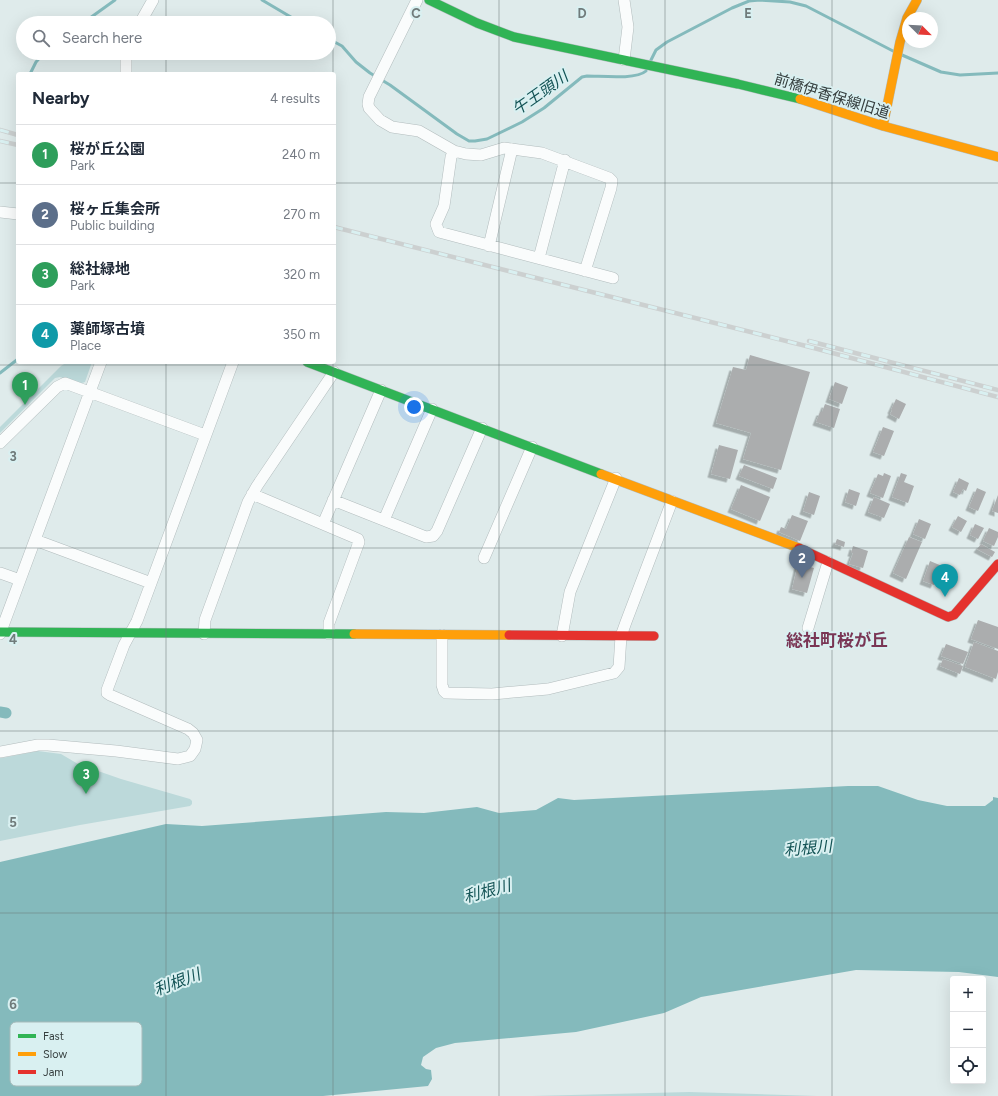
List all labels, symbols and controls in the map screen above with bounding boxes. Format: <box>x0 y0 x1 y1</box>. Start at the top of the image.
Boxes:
text: C <box>411 6 421 21</box>
text: D <box>577 6 587 21</box>
text: E <box>744 6 752 21</box>
north arrow <box>902 12 938 48</box>
search box <box>16 16 336 60</box>
icon: search <box>30 27 52 49</box>
text: Search here <box>62 29 142 47</box>
water label: 午王頭川 <box>508 66 573 119</box>
street label: 前橋伊香保線旧道 <box>772 70 892 122</box>
text: Nearby <box>32 88 90 108</box>
text: 4 results <box>270 91 320 106</box>
text: 桜が丘公園 <box>70 140 145 158</box>
text: 1 <box>42 147 48 162</box>
text: 240 m <box>282 147 320 162</box>
text: Park <box>70 158 95 173</box>
text: 桜ヶ丘集会所 <box>70 200 160 218</box>
text: 2 <box>41 207 49 222</box>
text: 270 m <box>283 207 320 222</box>
text: Public building <box>70 218 155 233</box>
text: 総社緑地 <box>70 260 130 278</box>
text: 3 <box>41 267 49 282</box>
text: 320 m <box>283 267 320 282</box>
text: Park <box>70 278 95 293</box>
text: 薬師塚古墳 <box>70 320 145 338</box>
text: 4 <box>41 327 49 342</box>
text: 350 m <box>283 327 320 342</box>
text: Place <box>70 338 101 353</box>
pin: 1 <box>12 372 38 405</box>
your location <box>404 397 424 417</box>
text: 3 <box>9 449 17 464</box>
pin: 2 <box>789 545 815 578</box>
pin: 4 <box>932 564 958 597</box>
district label: 総社町桜が丘 <box>786 630 888 650</box>
text: 4 <box>9 632 17 647</box>
pin: 3 <box>73 761 99 794</box>
text: 5 <box>9 815 17 830</box>
water label: 利根川 <box>783 836 835 860</box>
water label: 利根川 <box>461 875 515 906</box>
water label: 利根川 <box>151 964 205 999</box>
map controls <box>950 976 986 1084</box>
button: + <box>950 976 986 1012</box>
text: 6 <box>9 997 17 1012</box>
button: − <box>950 1012 986 1048</box>
legend <box>10 1022 142 1086</box>
text: Fast <box>43 1030 64 1043</box>
text: Slow <box>43 1048 67 1061</box>
button: locate <box>950 1048 986 1084</box>
text: Jam <box>43 1066 64 1079</box>

